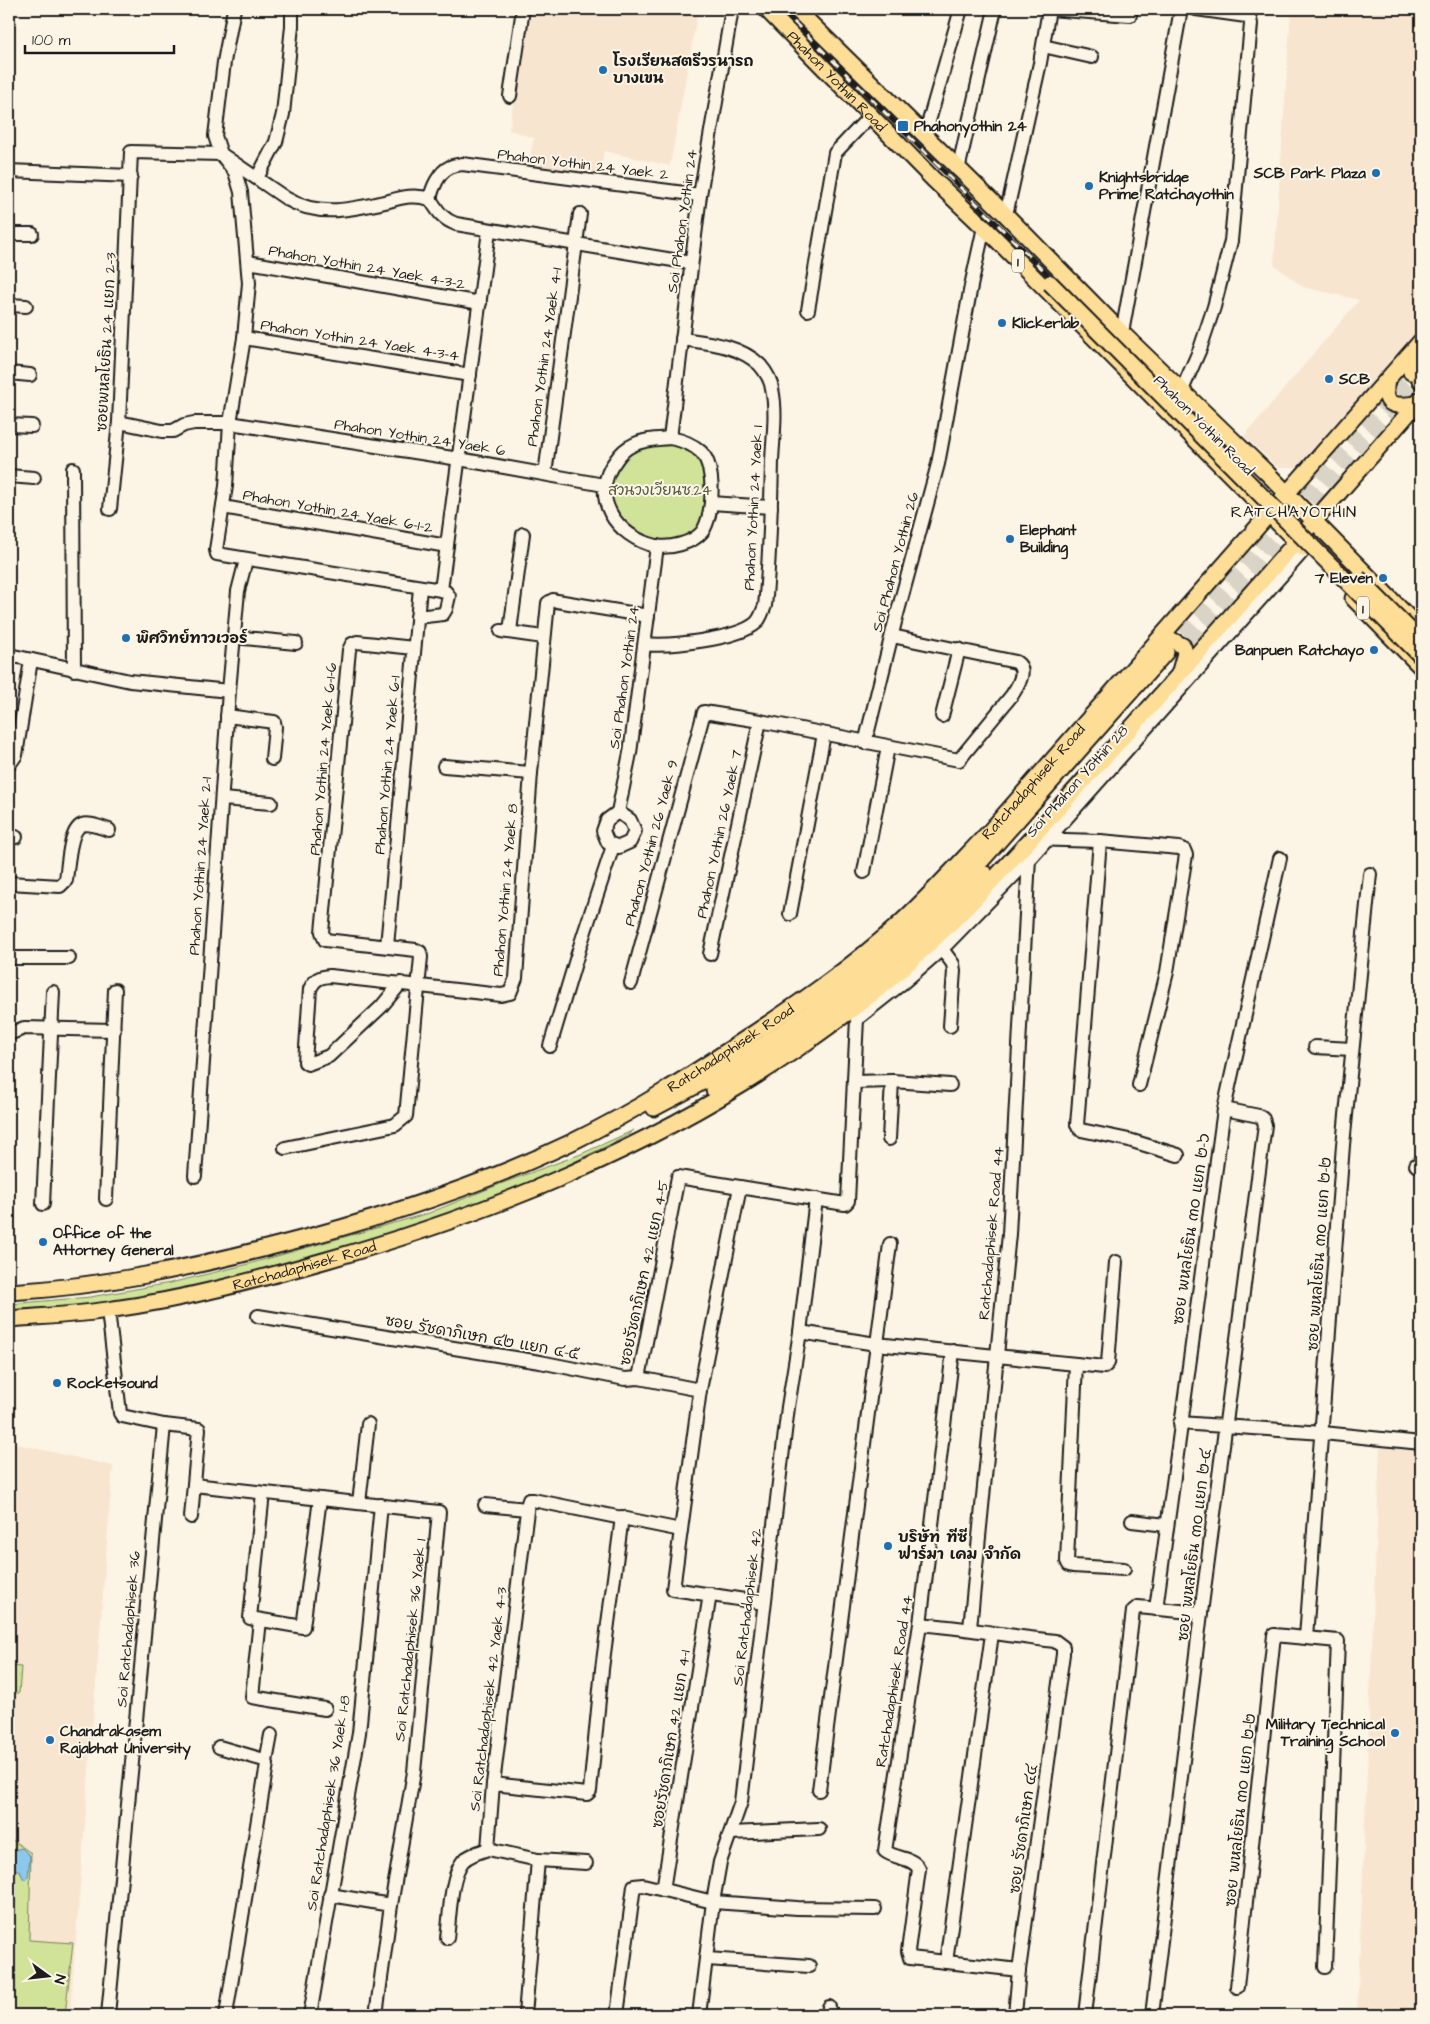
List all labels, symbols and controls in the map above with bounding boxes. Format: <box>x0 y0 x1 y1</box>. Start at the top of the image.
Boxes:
scale bar <box>25 22 174 54</box>
street label: Phahon Yothin Road <box>782 26 891 137</box>
text: 100 m <box>32 30 71 51</box>
place label: โรงเรียนสตรีวรนารถ บางเขน <box>612 51 754 89</box>
marker: โรงเรียนสตรีวรนารถ บางเขน <box>597 64 609 76</box>
place label: Phahonyothin 24 <box>914 116 1028 138</box>
marker: Phahonyothin 24 <box>896 119 910 133</box>
street label: Phahon Yothin 24 Yaek 2 <box>496 144 670 185</box>
street label: Soi Phahon Yothin 24 <box>662 148 703 294</box>
place label: SCB Park Plaza <box>1253 163 1366 184</box>
place label: Knightsbridge Prime Ratchayothin <box>1099 167 1234 206</box>
marker: SCB Park Plaza <box>1370 167 1382 179</box>
marker: Knightsbridge Prime Ratchayothin <box>1083 180 1095 192</box>
street label: Phahon Yothin 24 Yaek 4-3-2 <box>267 240 467 295</box>
road number: 1 <box>1012 250 1024 272</box>
street label: ซอยพหลโยธิน 24 แยก 2-3 <box>91 251 122 432</box>
street label: Phahon Yothin 24 Yaek 4-1 <box>522 266 567 448</box>
place label: Klickerlab <box>1012 313 1080 334</box>
street label: Phahon Yothin 24 Yaek 4-3-4 <box>259 314 461 367</box>
marker: Klickerlab <box>996 317 1008 329</box>
place label: SCB <box>1338 369 1370 390</box>
street label: Phahon Yothin Road <box>1149 370 1259 480</box>
marker: SCB <box>1323 373 1335 385</box>
street label: Phahon Yothin 24 Yaek 6 <box>333 414 508 461</box>
street label: Phahon Yothin 24 Yaek 1 <box>739 425 768 591</box>
park label: สวนวงเวียนซ.24 <box>608 480 712 501</box>
street label: Phahon Yothin 24 Yaek 6-1-2 <box>241 484 435 539</box>
street label: Soi Phahon Yothin 26 <box>867 489 924 634</box>
district label: RATCHAYOTHIN <box>1231 501 1357 523</box>
place label: Elephant Building <box>1020 520 1077 560</box>
marker: Elephant Building <box>1004 533 1016 545</box>
place label: 7 Eleven <box>1314 568 1373 589</box>
marker: 7 Eleven <box>1377 572 1389 584</box>
road number: 1 <box>1357 596 1369 620</box>
street label: Soi Phahon Yothin 24 <box>604 604 645 750</box>
place label: พิศวิทย์ทาวเวอร์ <box>136 628 248 649</box>
marker: พิศวิทย์ทาวเวอร์ <box>120 632 132 644</box>
place label: Banpuen Ratchayo <box>1235 640 1365 662</box>
marker: Banpuen Ratchayo <box>1368 644 1380 656</box>
street label: Phahon Yothin 24 Yaek 6-1-6 <box>305 661 342 856</box>
street label: Phahon Yothin 24 Yaek 6-1 <box>369 675 406 855</box>
street label: Ratchadaphisek Road <box>977 720 1091 845</box>
street label: Soi Phahon Yothin 28 <box>1021 720 1134 842</box>
street label: Phahon Yothin 26 Yaek 7 <box>691 748 748 920</box>
street label: Phahon Yothin 26 Yaek 9 <box>619 758 684 929</box>
street label: Phahon Yothin 24 Yaek 2-1 <box>184 776 217 956</box>
street label: Phahon Yothin 24 Yaek 8 <box>487 803 524 977</box>
street label: Ratchadaphisek Road <box>663 999 799 1098</box>
street label: ซอย พหลโยธิน ๓๐ แยก ๒-๖ <box>1168 1132 1215 1326</box>
street label: Ratchadaphisek Road 44 <box>973 1145 1010 1321</box>
street label: ซอย พหลโยธิน ๓๐ แยก ๒-๒ <box>1302 1156 1337 1352</box>
street label: ซอยรัชดาภิเษก 42 แยก 4-5 <box>615 1178 674 1368</box>
place label: Office of the Attorney General <box>53 1223 174 1262</box>
marker: Office of the Attorney General <box>37 1236 49 1248</box>
street label: Ratchadaphisek Road <box>231 1236 379 1296</box>
street label: ซอย รัชดาภิเษก ๔๒ แยก ๔-๕ <box>383 1310 581 1365</box>
place label: Rocketsound <box>67 1373 158 1394</box>
marker: Rocketsound <box>51 1377 63 1389</box>
street label: ซอย พหลโยธิน ๓๐ แยก ๒-๔ <box>1172 1447 1217 1642</box>
street label: Soi Ratchadaphisek 42 <box>727 1527 768 1687</box>
place label: บริษัท ทีซี ฟาร์มา เคม จำกัด <box>898 1527 1021 1565</box>
street label: Soi Ratchadaphisek 36 Yaek 1 <box>389 1538 432 1742</box>
marker: บริษัท ทีซี ฟาร์มา เคม จำกัด <box>882 1540 894 1552</box>
street label: Soi Ratchadaphisek 36 <box>111 1550 146 1708</box>
street label: Soi Ratchadaphisek 42 Yaek 4-3 <box>464 1585 513 1812</box>
street label: Ratchadaphisek Road 44 <box>871 1593 918 1769</box>
street label: ซอยรัชดาภิเษก 42 แยก 4-1 <box>647 1648 696 1830</box>
street label: Soi Ratchadaphisek 36 Yaek 1-8 <box>301 1694 356 1912</box>
street label: ซอย พหลโยธิน ๓๐ แยก ๒-๒ <box>1220 1712 1261 1908</box>
place label: Military Technical Training School <box>1266 1714 1386 1754</box>
place label: Chandrakasem Rajabhat University <box>60 1721 191 1760</box>
marker: Military Technical Training School <box>1389 1727 1401 1739</box>
marker: Chandrakasem Rajabhat University <box>44 1734 56 1746</box>
street label: ซอย รัชดาภิเษก ๔๔ <box>1004 1762 1043 1895</box>
north arrow <box>22 1952 72 2002</box>
text: N <box>49 1972 70 1986</box>

